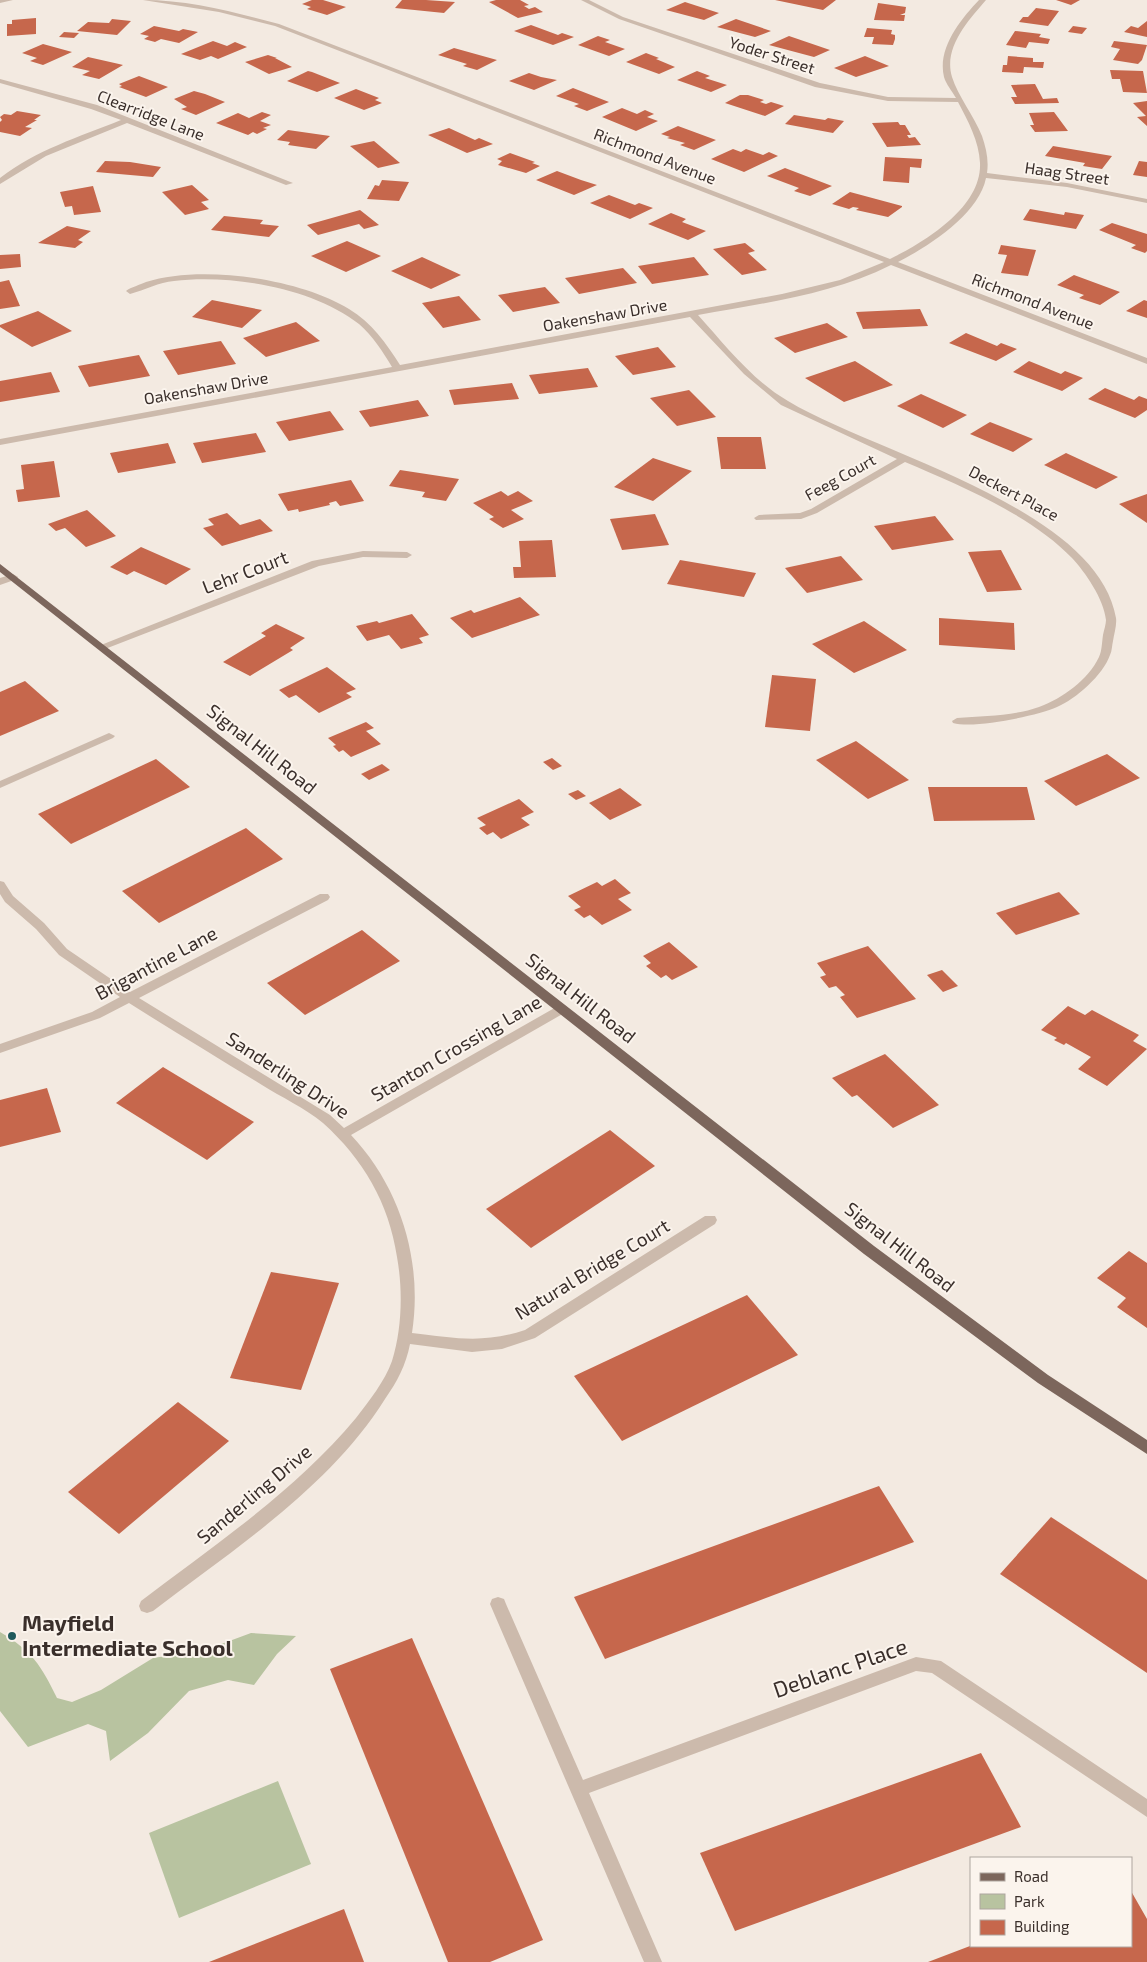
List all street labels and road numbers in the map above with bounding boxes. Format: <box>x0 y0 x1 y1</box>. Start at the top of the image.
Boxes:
street label: Yoder Street <box>727 32 817 77</box>
street label: Clearridge Lane <box>95 85 207 144</box>
street label: Richmond Avenue <box>591 123 719 188</box>
street label: Haag Street <box>1024 157 1111 188</box>
street label: Richmond Avenue <box>969 268 1097 333</box>
street label: Oakenshaw Drive <box>541 294 669 335</box>
street label: Oakenshaw Drive <box>142 367 270 408</box>
street label: Feeg Court <box>801 449 878 504</box>
street label: Deckert Place <box>966 461 1062 524</box>
street label: Lehr Court <box>199 545 291 598</box>
street label: Signal Hill Road <box>203 699 322 799</box>
street label: Brigantine Lane <box>91 921 221 1004</box>
street label: Signal Hill Road <box>522 948 641 1048</box>
street label: Stanton Crossing Lane <box>366 989 545 1106</box>
street label: Sanderling Drive <box>222 1026 354 1123</box>
street label: Signal Hill Road <box>841 1197 960 1297</box>
street label: Natural Bridge Court <box>510 1213 673 1324</box>
street label: Sanderling Drive <box>192 1439 316 1548</box>
street label: Deblanc Place <box>769 1632 910 1702</box>

